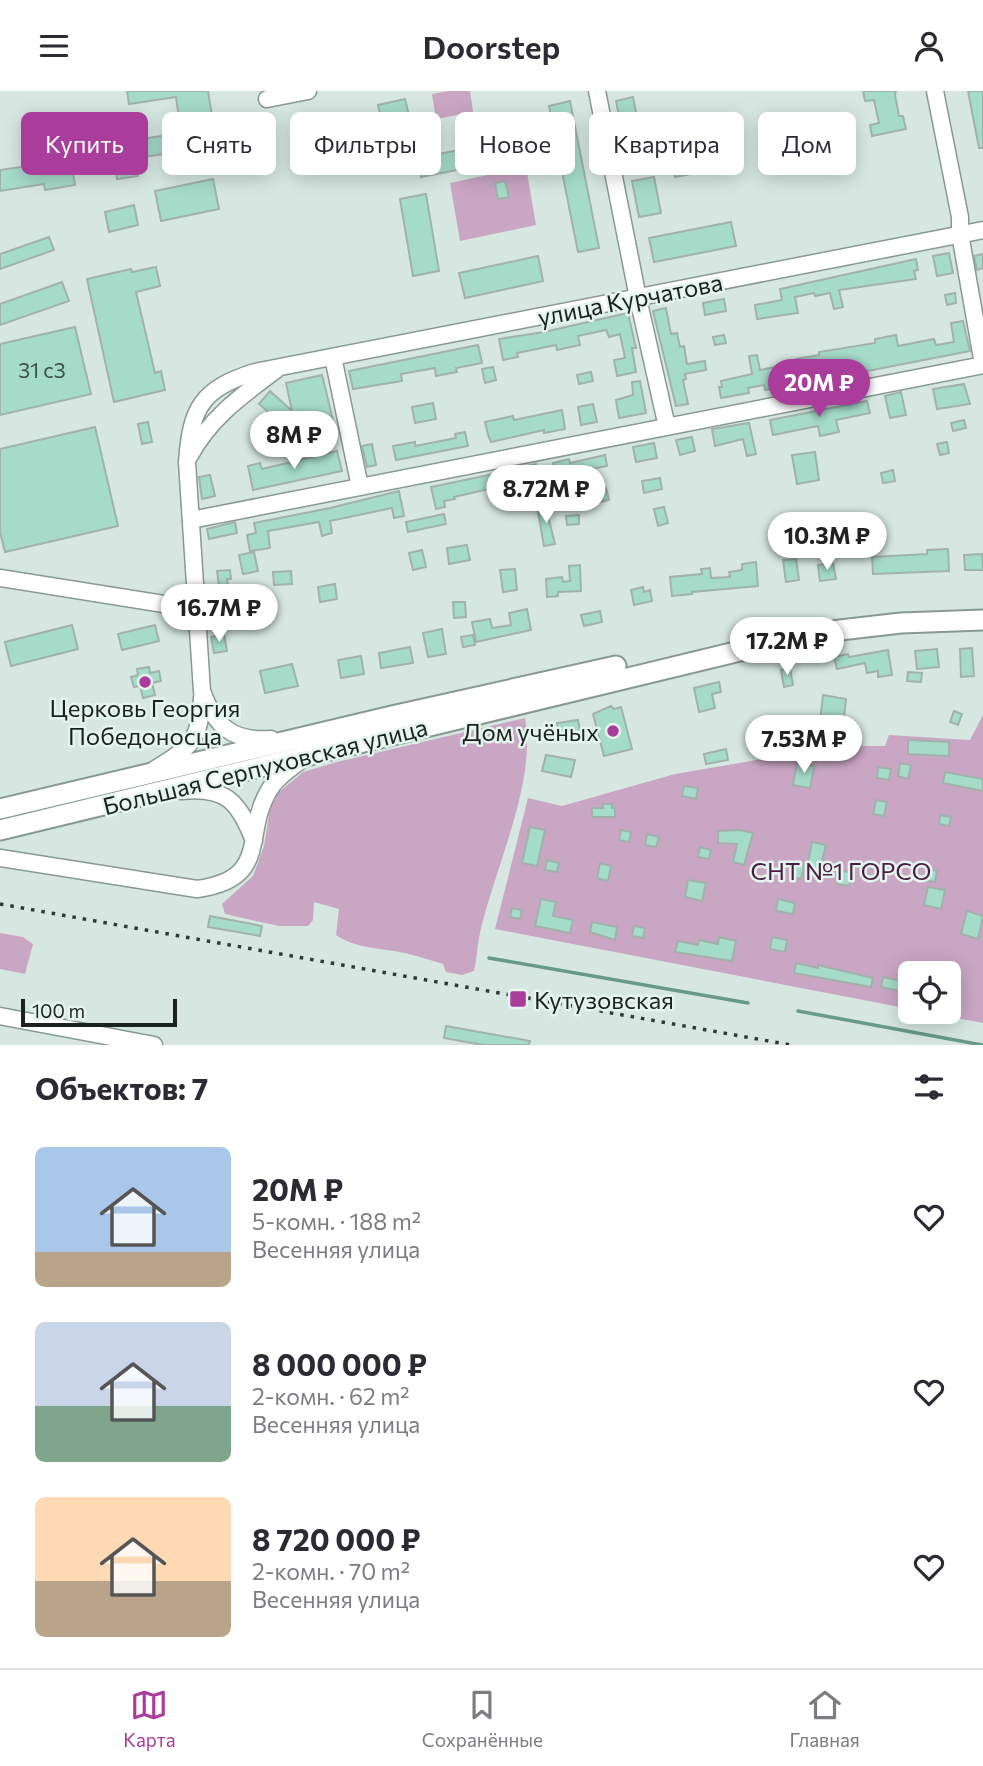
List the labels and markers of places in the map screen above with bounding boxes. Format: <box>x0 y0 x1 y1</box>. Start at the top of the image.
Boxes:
pin: 20M ₽ <box>770 359 868 419</box>
pin: 8M ₽ <box>253 411 335 471</box>
pin: 8.72M ₽ <box>481 465 611 525</box>
pin: 10.3M ₽ <box>762 512 892 572</box>
pin: 16.7M ₽ <box>154 585 284 644</box>
pin: 17.2M ₽ <box>722 617 852 677</box>
marker: Церковь Георгия Победоносца <box>137 674 153 690</box>
place label: Церковь Георгия Победоносца <box>50 693 240 750</box>
pin: 7.53M ₽ <box>739 715 869 775</box>
place label: Дом учёных <box>463 717 599 746</box>
marker: Дом учёных <box>605 723 621 739</box>
place label: Кутузовская <box>534 985 674 1014</box>
marker: Кутузовская <box>508 989 528 1009</box>

